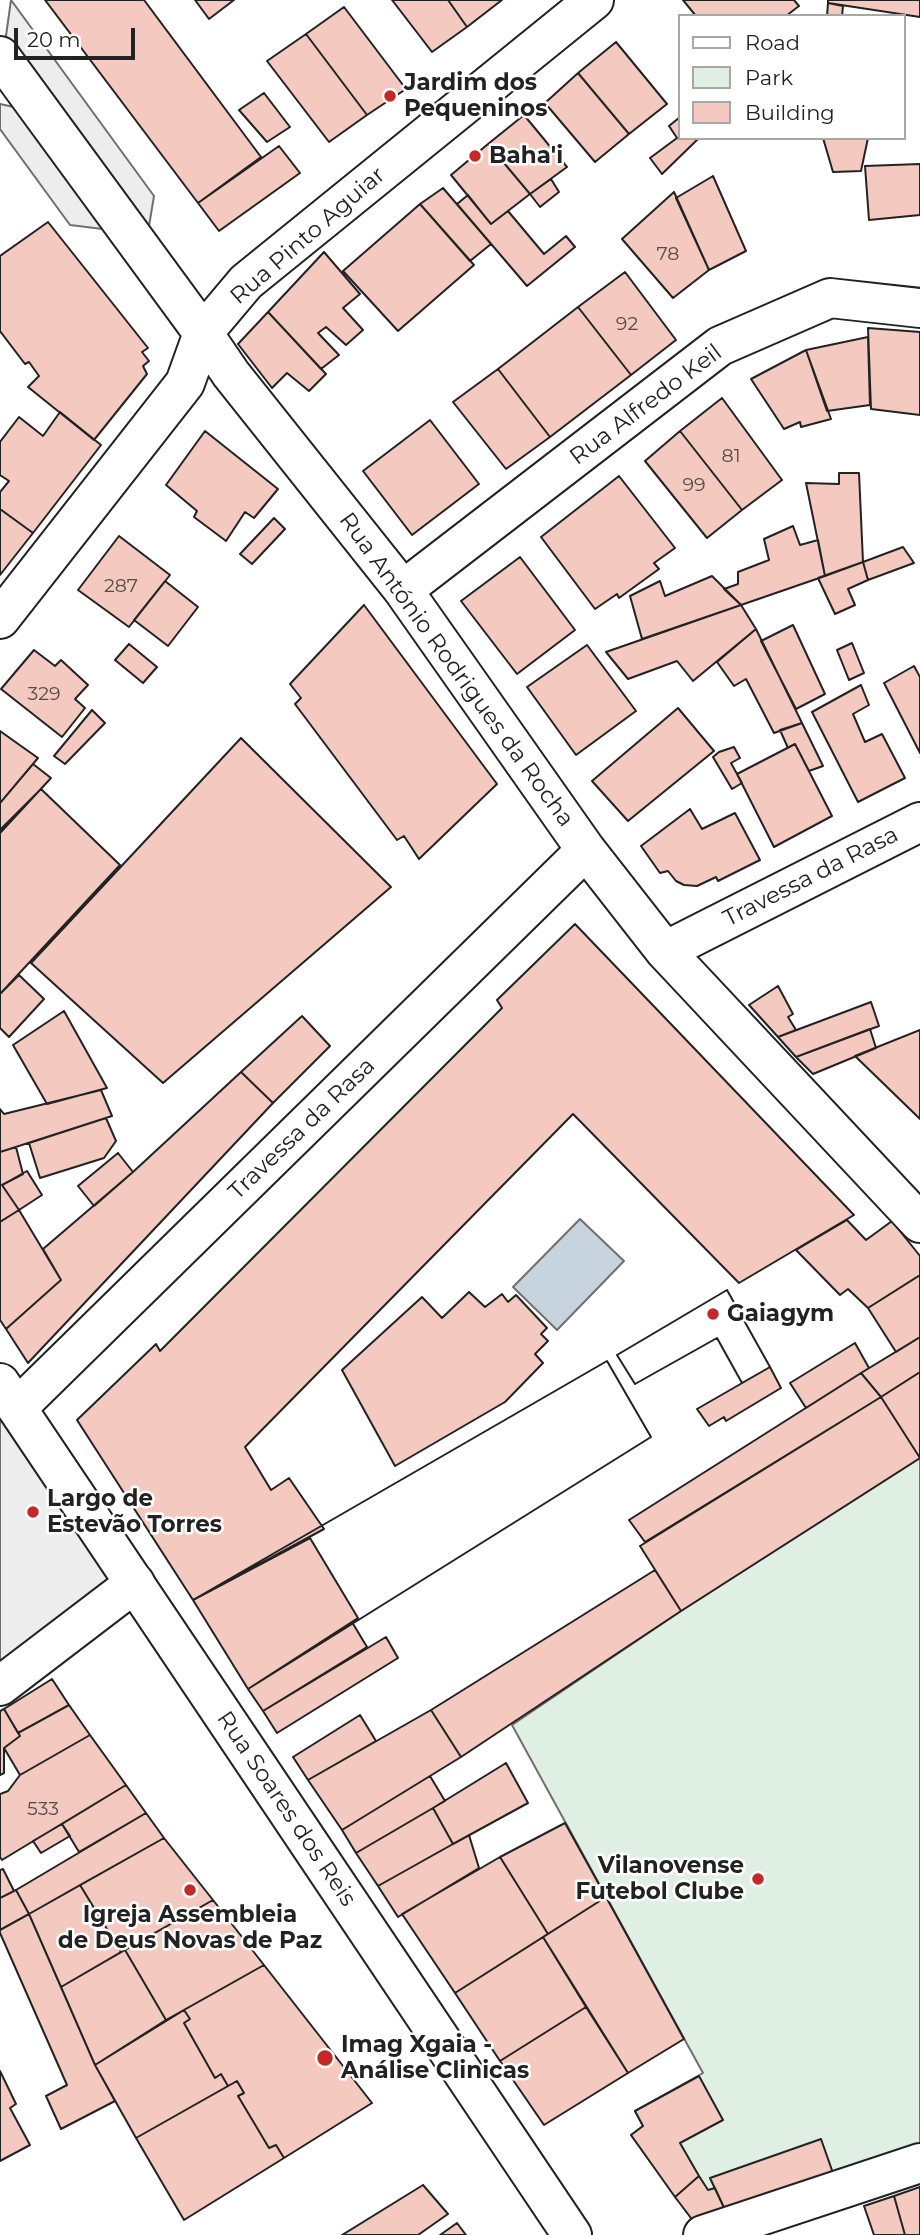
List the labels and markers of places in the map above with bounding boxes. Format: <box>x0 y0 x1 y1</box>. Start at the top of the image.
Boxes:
place label: Jardim dos Pequeninos <box>404 69 547 123</box>
marker: Jardim dos Pequeninos <box>382 88 398 104</box>
place label: Baha'i <box>489 142 563 170</box>
marker: Baha'i <box>467 148 483 164</box>
place label: Gaiagym <box>727 1300 834 1328</box>
marker: Gaiagym <box>705 1306 721 1322</box>
place label: Largo de Estevão Torres <box>47 1485 222 1539</box>
marker: Largo de Estevão Torres <box>25 1504 41 1520</box>
place label: Vilanovense Futebol Clube <box>576 1852 744 1906</box>
marker: Vilanovense Futebol Clube <box>750 1871 766 1887</box>
marker: Igreja Assembleia de Deus Novas de Paz <box>182 1882 198 1898</box>
place label: Igreja Assembleia de Deus Novas de Paz <box>58 1901 322 1955</box>
place label: Imag Xgaia - Análise Clinicas <box>341 2031 529 2085</box>
marker: Imag Xgaia - Análise Clinicas <box>315 2048 335 2068</box>

